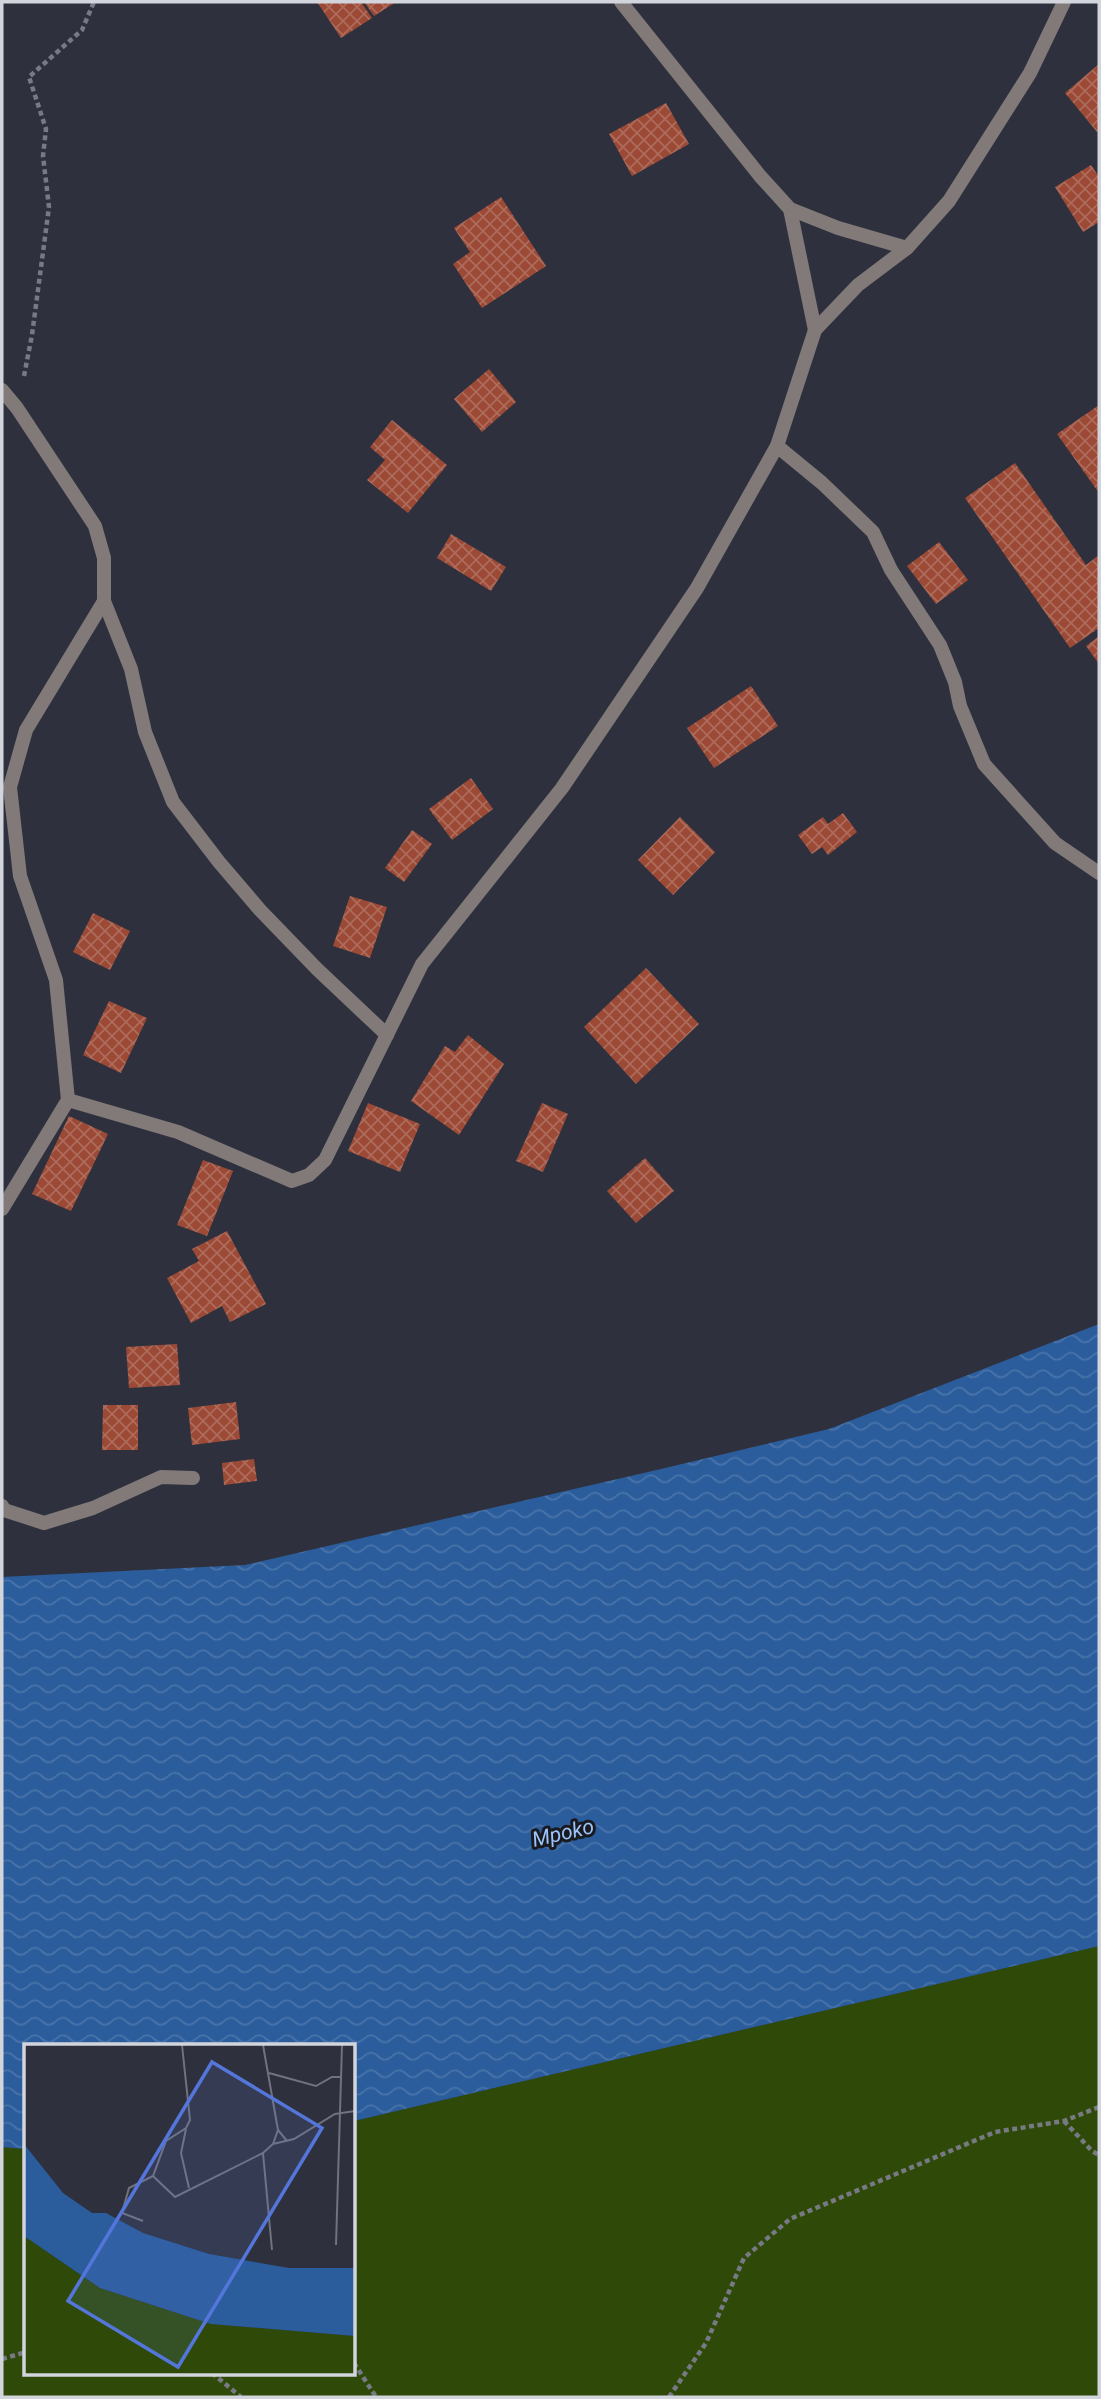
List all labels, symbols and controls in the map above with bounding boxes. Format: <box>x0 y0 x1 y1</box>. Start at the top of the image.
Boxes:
water label: Mpoko <box>530 1814 596 1852</box>
inset map <box>24 2044 355 2374</box>

